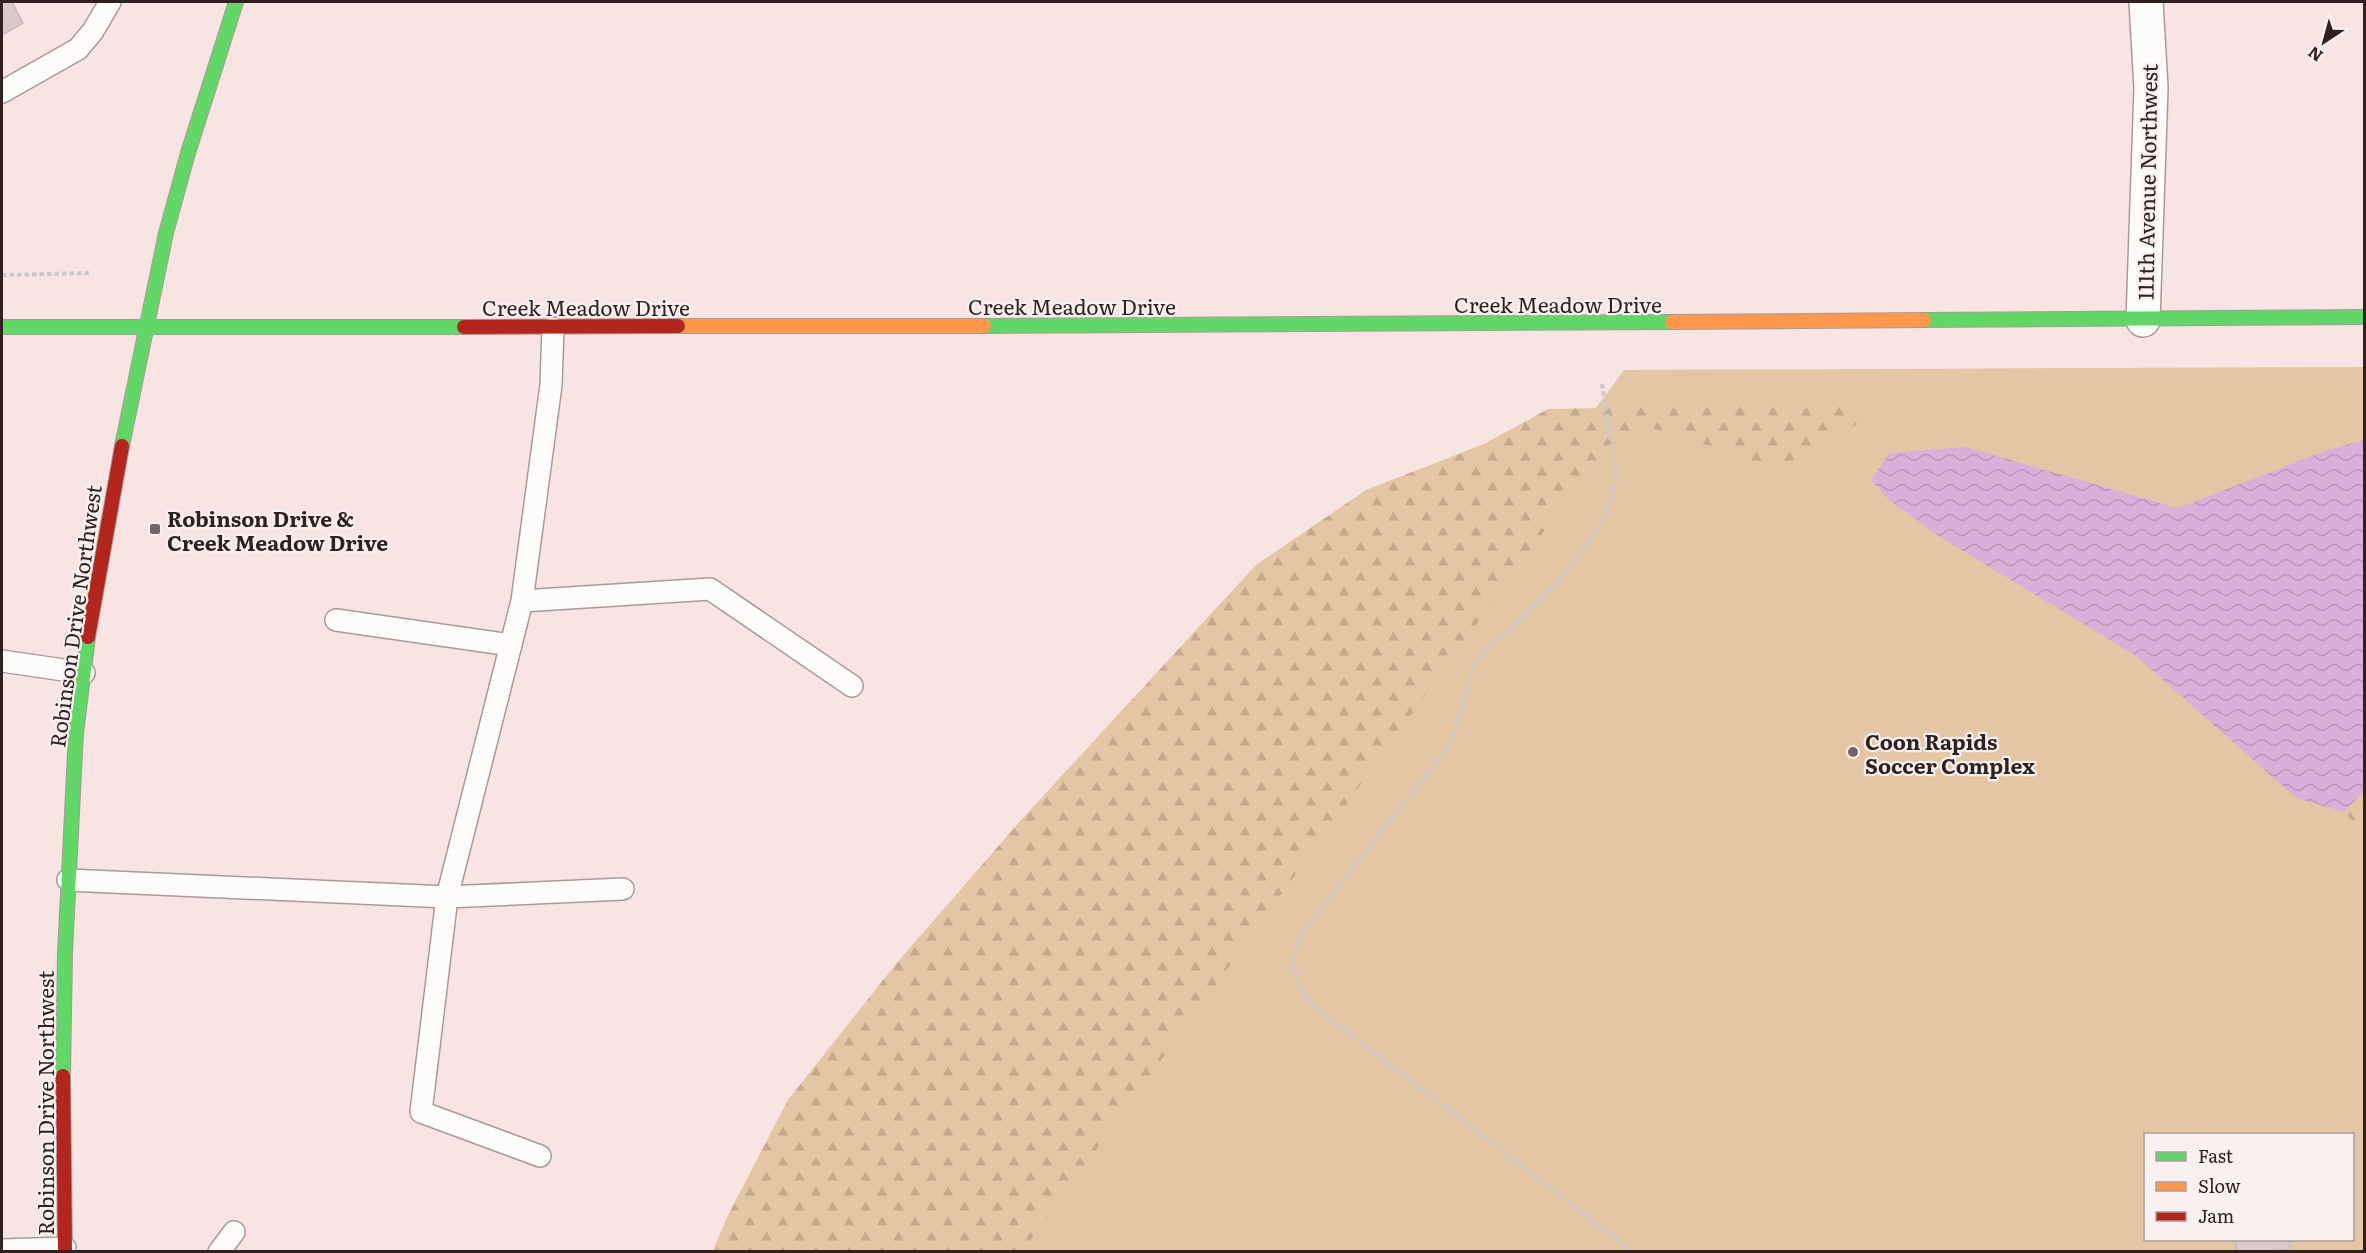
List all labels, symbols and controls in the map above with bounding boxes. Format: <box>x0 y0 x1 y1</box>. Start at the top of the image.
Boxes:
north arrow <box>2294 12 2354 72</box>
text: N <box>2302 41 2327 69</box>
street label: 111th Avenue Northwest <box>2128 63 2164 300</box>
street label: Creek Meadow Drive <box>1454 288 1662 319</box>
street label: Creek Meadow Drive <box>968 290 1176 321</box>
street label: Creek Meadow Drive <box>482 291 690 322</box>
street label: Robinson Drive Northwest <box>40 482 108 749</box>
place label: Robinson Drive & Creek Meadow Drive <box>167 502 388 557</box>
marker: Robinson Drive & Creek Meadow Drive <box>148 522 162 536</box>
place label: Coon Rapids Soccer Complex <box>1865 725 2035 780</box>
marker: Coon Rapids Soccer Complex <box>1846 745 1860 759</box>
street label: Robinson Drive Northwest <box>29 970 60 1235</box>
legend <box>2144 1133 2354 1241</box>
text: Fast <box>2198 1142 2234 1169</box>
text: Slow <box>2198 1172 2241 1199</box>
text: Jam <box>2198 1202 2234 1229</box>

